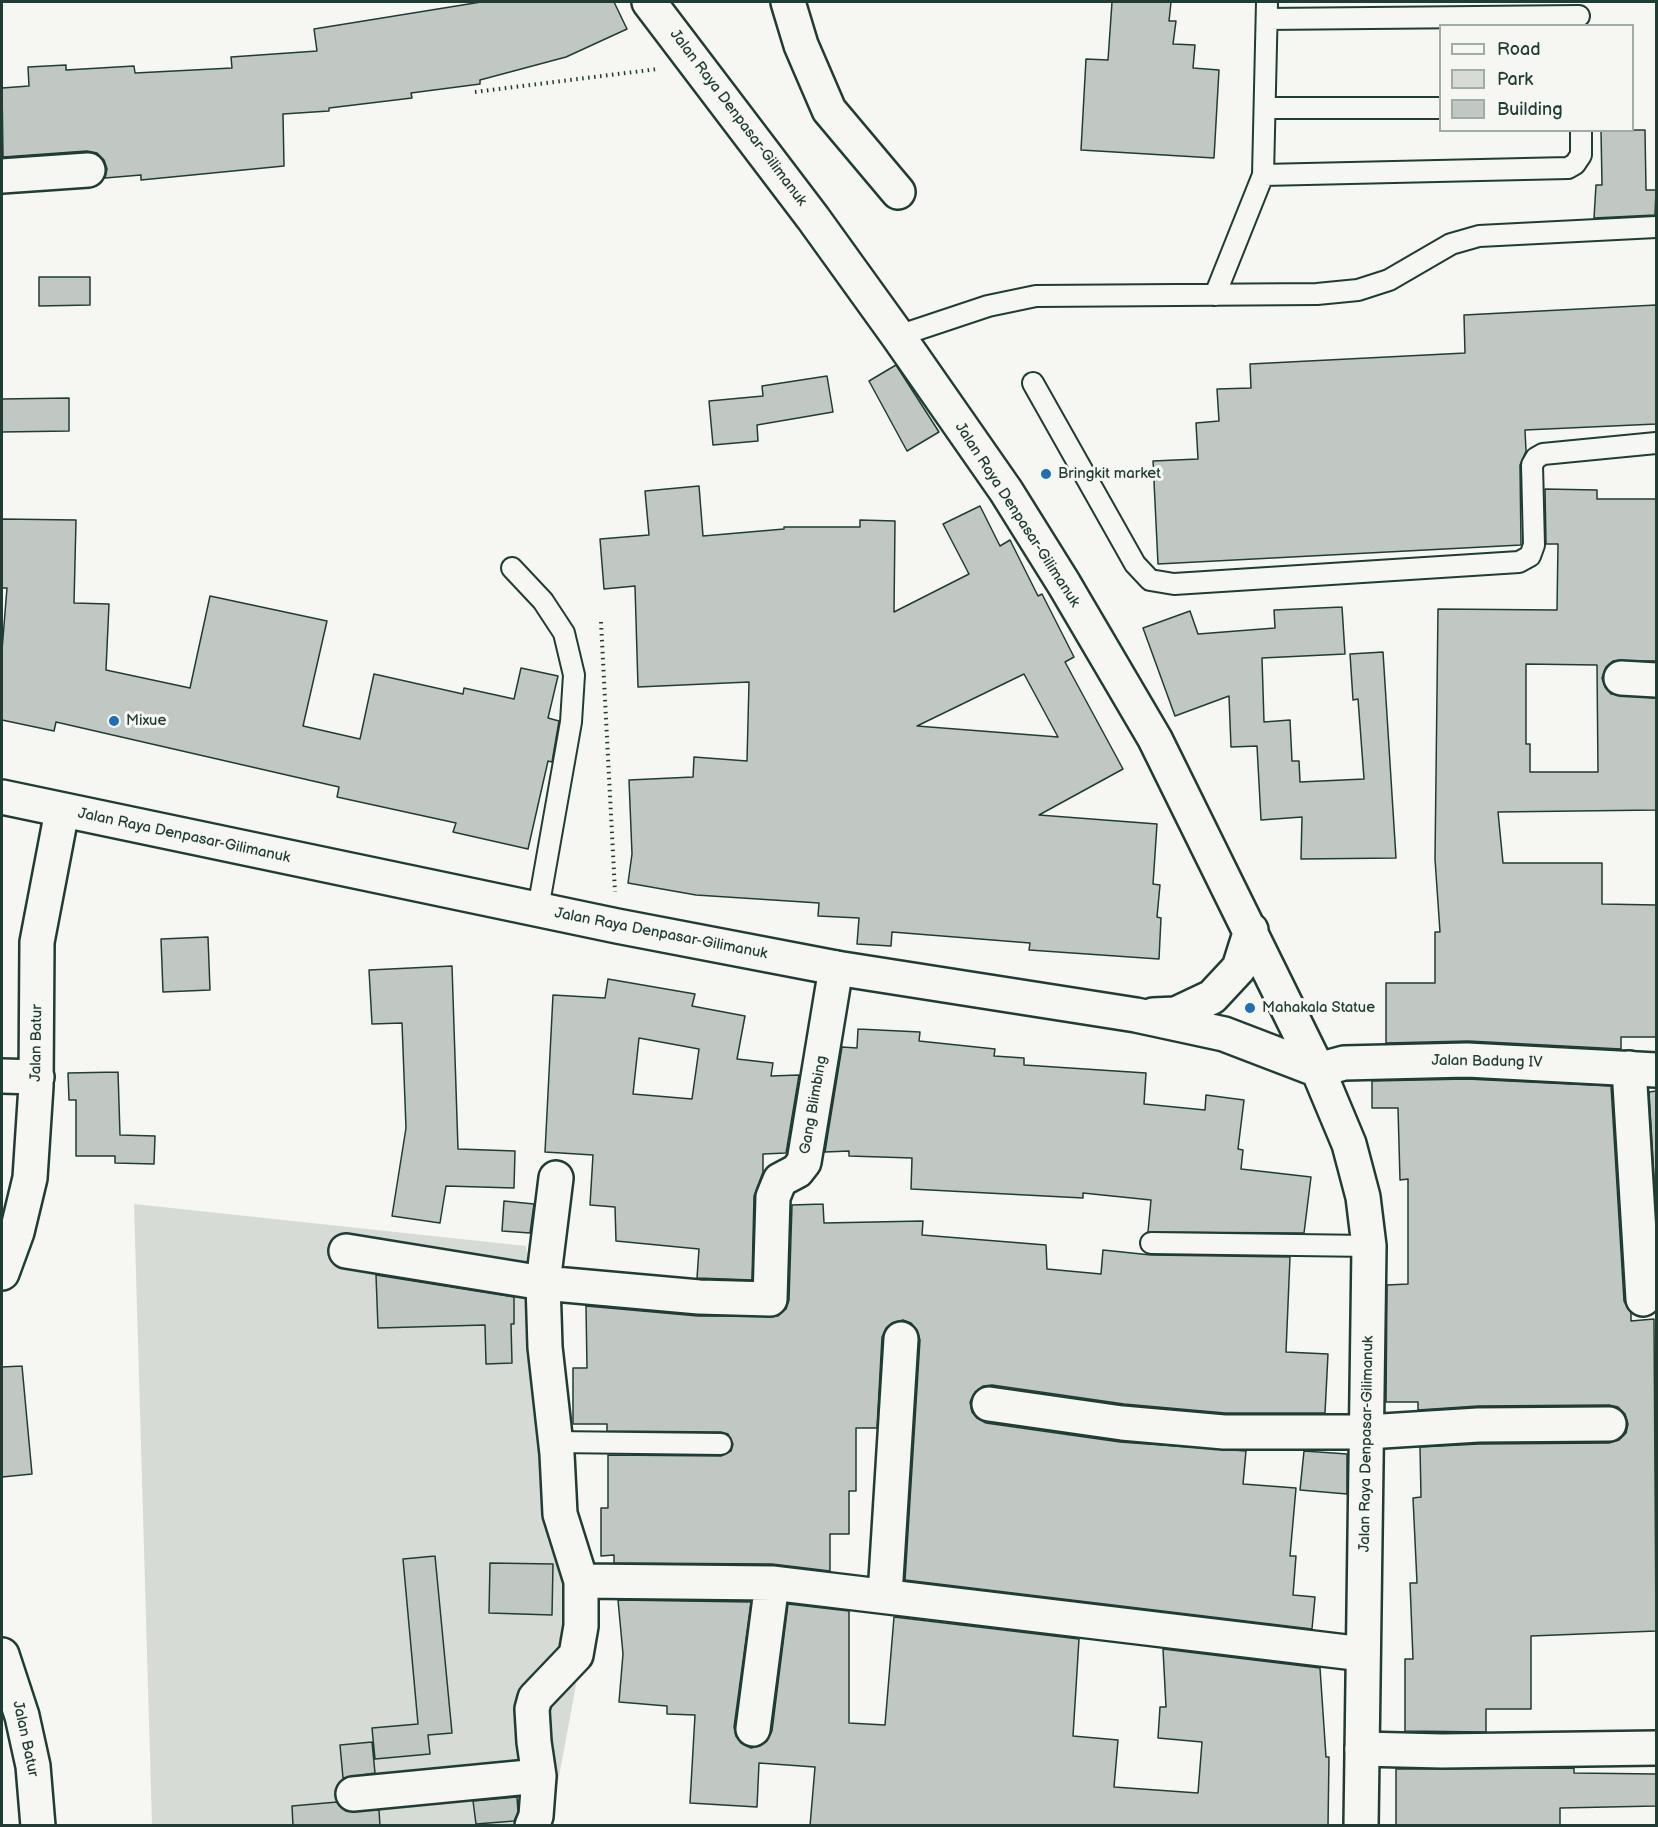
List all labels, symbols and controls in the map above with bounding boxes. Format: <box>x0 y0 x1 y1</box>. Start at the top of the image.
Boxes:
legend <box>1439 24 1634 132</box>
street label: Jalan Raya Denpasar-Gilimanuk <box>666 26 810 210</box>
text: Road <box>1497 39 1541 60</box>
text: Park <box>1497 69 1533 90</box>
text: Building <box>1497 99 1563 120</box>
street label: Jalan Raya Denpasar-Gilimanuk <box>950 419 1084 611</box>
place label: Bringkit market <box>1058 465 1161 483</box>
marker: Bringkit market <box>1039 467 1053 481</box>
place label: Mixue <box>126 712 166 730</box>
marker: Mixue <box>107 714 121 728</box>
street label: Jalan Raya Denpasar-Gilimanuk <box>76 805 292 867</box>
street label: Jalan Raya Denpasar-Gilimanuk <box>553 905 769 963</box>
place label: Mahakala Statue <box>1262 999 1375 1017</box>
marker: Mahakala Statue <box>1243 1001 1257 1015</box>
street label: Jalan Batur <box>27 1004 47 1082</box>
street label: Jalan Badung IV <box>1431 1052 1543 1072</box>
street label: Gang Blimbing <box>796 1054 832 1156</box>
street label: Jalan Raya Denpasar-Gilimanuk <box>1356 1336 1378 1552</box>
street label: Jalan Batur <box>8 1699 42 1779</box>

